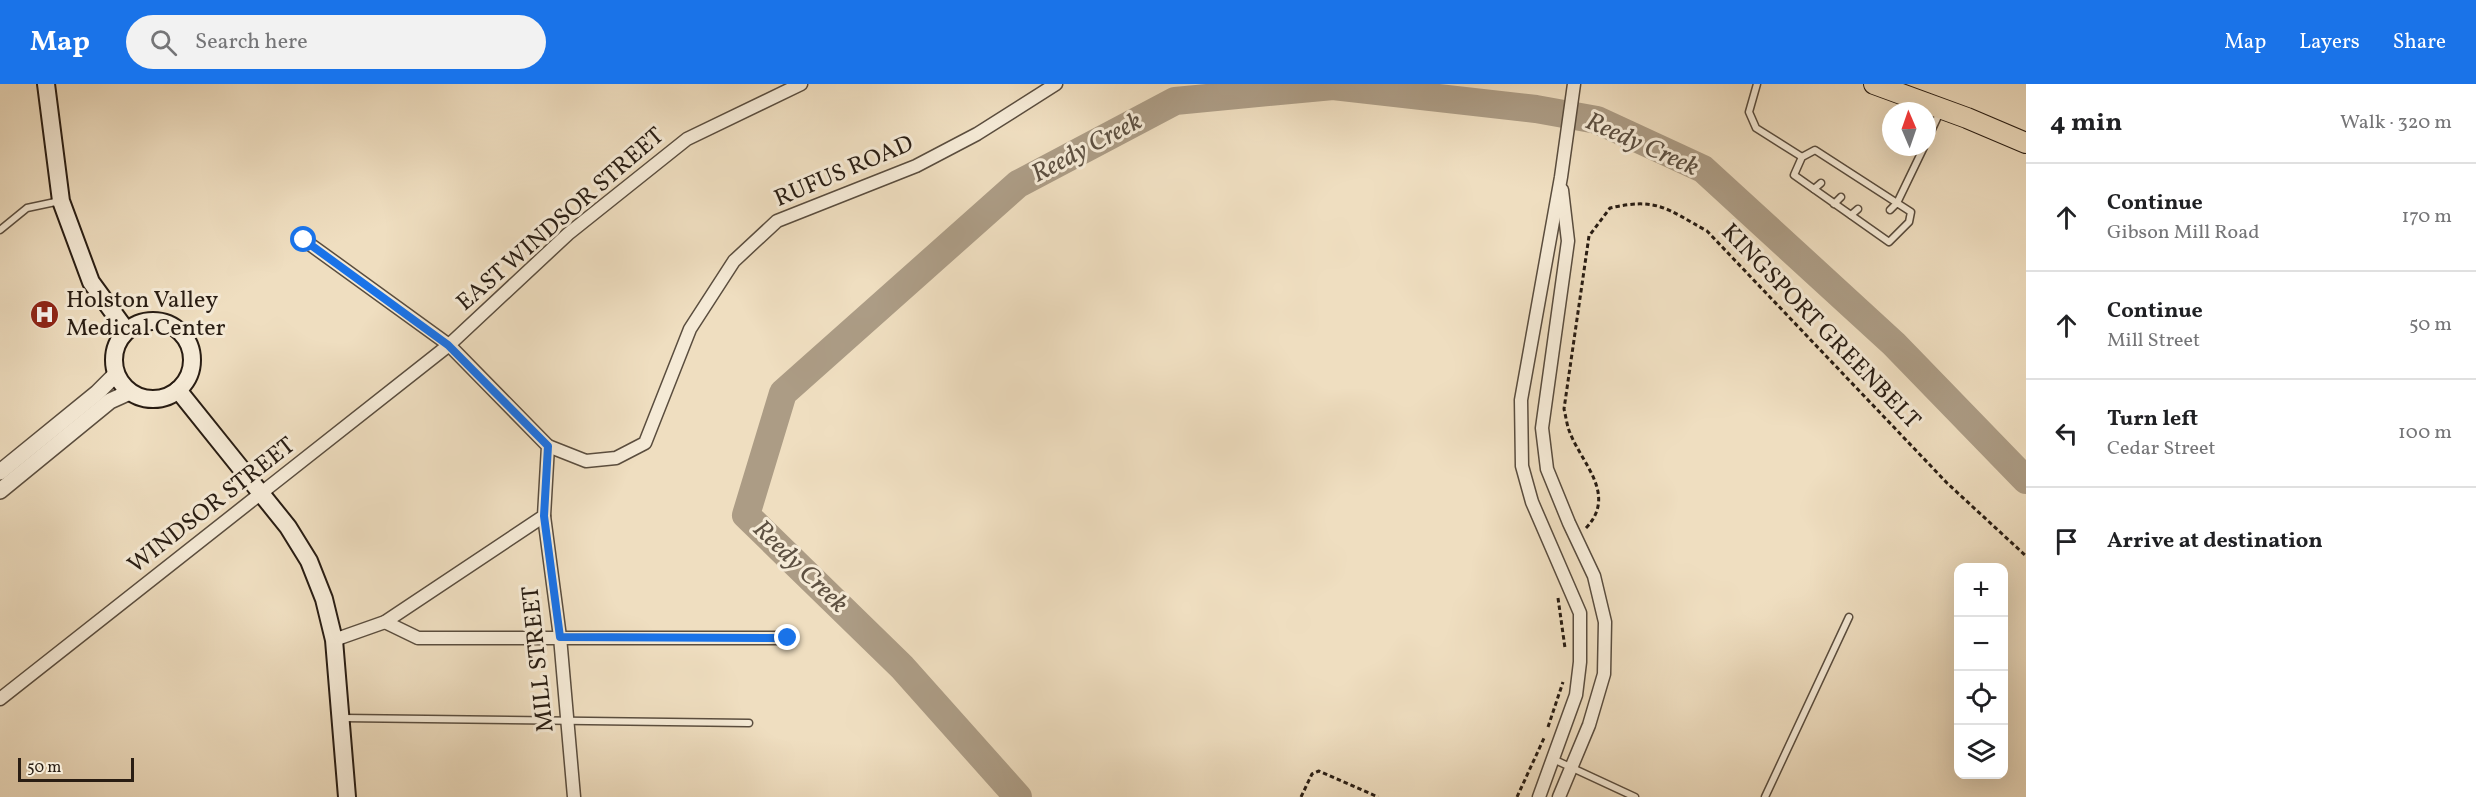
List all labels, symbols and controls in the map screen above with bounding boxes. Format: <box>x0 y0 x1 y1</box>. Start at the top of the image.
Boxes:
search box <box>126 15 546 69</box>
text: Map <box>30 23 90 62</box>
icon: search <box>147 26 180 59</box>
text: Search here <box>195 27 308 58</box>
text: Map <box>2224 28 2266 57</box>
text: Layers <box>2299 28 2360 57</box>
text: Share <box>2393 28 2446 57</box>
north arrow <box>1882 102 1936 156</box>
water label: Reedy Creek <box>1025 104 1149 192</box>
water label: Reedy Creek <box>1580 104 1704 186</box>
text: 4 min <box>2050 105 2122 141</box>
text: Walk · 320 m <box>2340 109 2452 137</box>
street label: EAST WINDSOR STREET <box>450 120 672 320</box>
street label: RUFUS ROAD <box>769 127 919 217</box>
text: Continue <box>2107 188 2203 219</box>
icon: ahead <box>2050 201 2083 234</box>
text: 170 m <box>2402 203 2452 231</box>
street label: KINGSPORT GREENBELT <box>1713 217 1927 437</box>
text: Gibson Mill Road <box>2107 219 2259 247</box>
route start <box>290 226 316 252</box>
place label: Holston Valley Medical Center <box>66 284 226 346</box>
text: Continue <box>2107 296 2203 327</box>
hospital icon: Holston Valley Medical Center <box>29 299 61 331</box>
icon: ahead <box>2050 309 2083 342</box>
text: 50 m <box>2409 311 2452 339</box>
text: Mill Street <box>2107 327 2200 355</box>
text: Turn left <box>2107 404 2198 435</box>
icon: left <box>2050 417 2083 450</box>
text: 100 m <box>2398 419 2452 447</box>
street label: WINDSOR STREET <box>121 430 303 582</box>
text: Cedar Street <box>2107 435 2216 463</box>
water label: Reedy Creek <box>744 512 856 622</box>
icon: arrive <box>2050 525 2083 558</box>
text: Arrive at destination <box>2107 526 2323 557</box>
map controls <box>1954 563 2008 779</box>
button: + <box>1954 563 2008 617</box>
street label: MILL STREET <box>514 584 564 734</box>
button: − <box>1954 617 2008 671</box>
route end <box>774 624 800 650</box>
button: locate <box>1954 671 2008 725</box>
button: layers <box>1954 725 2008 779</box>
scale bar <box>18 755 134 782</box>
text: 50 m <box>27 757 61 779</box>

